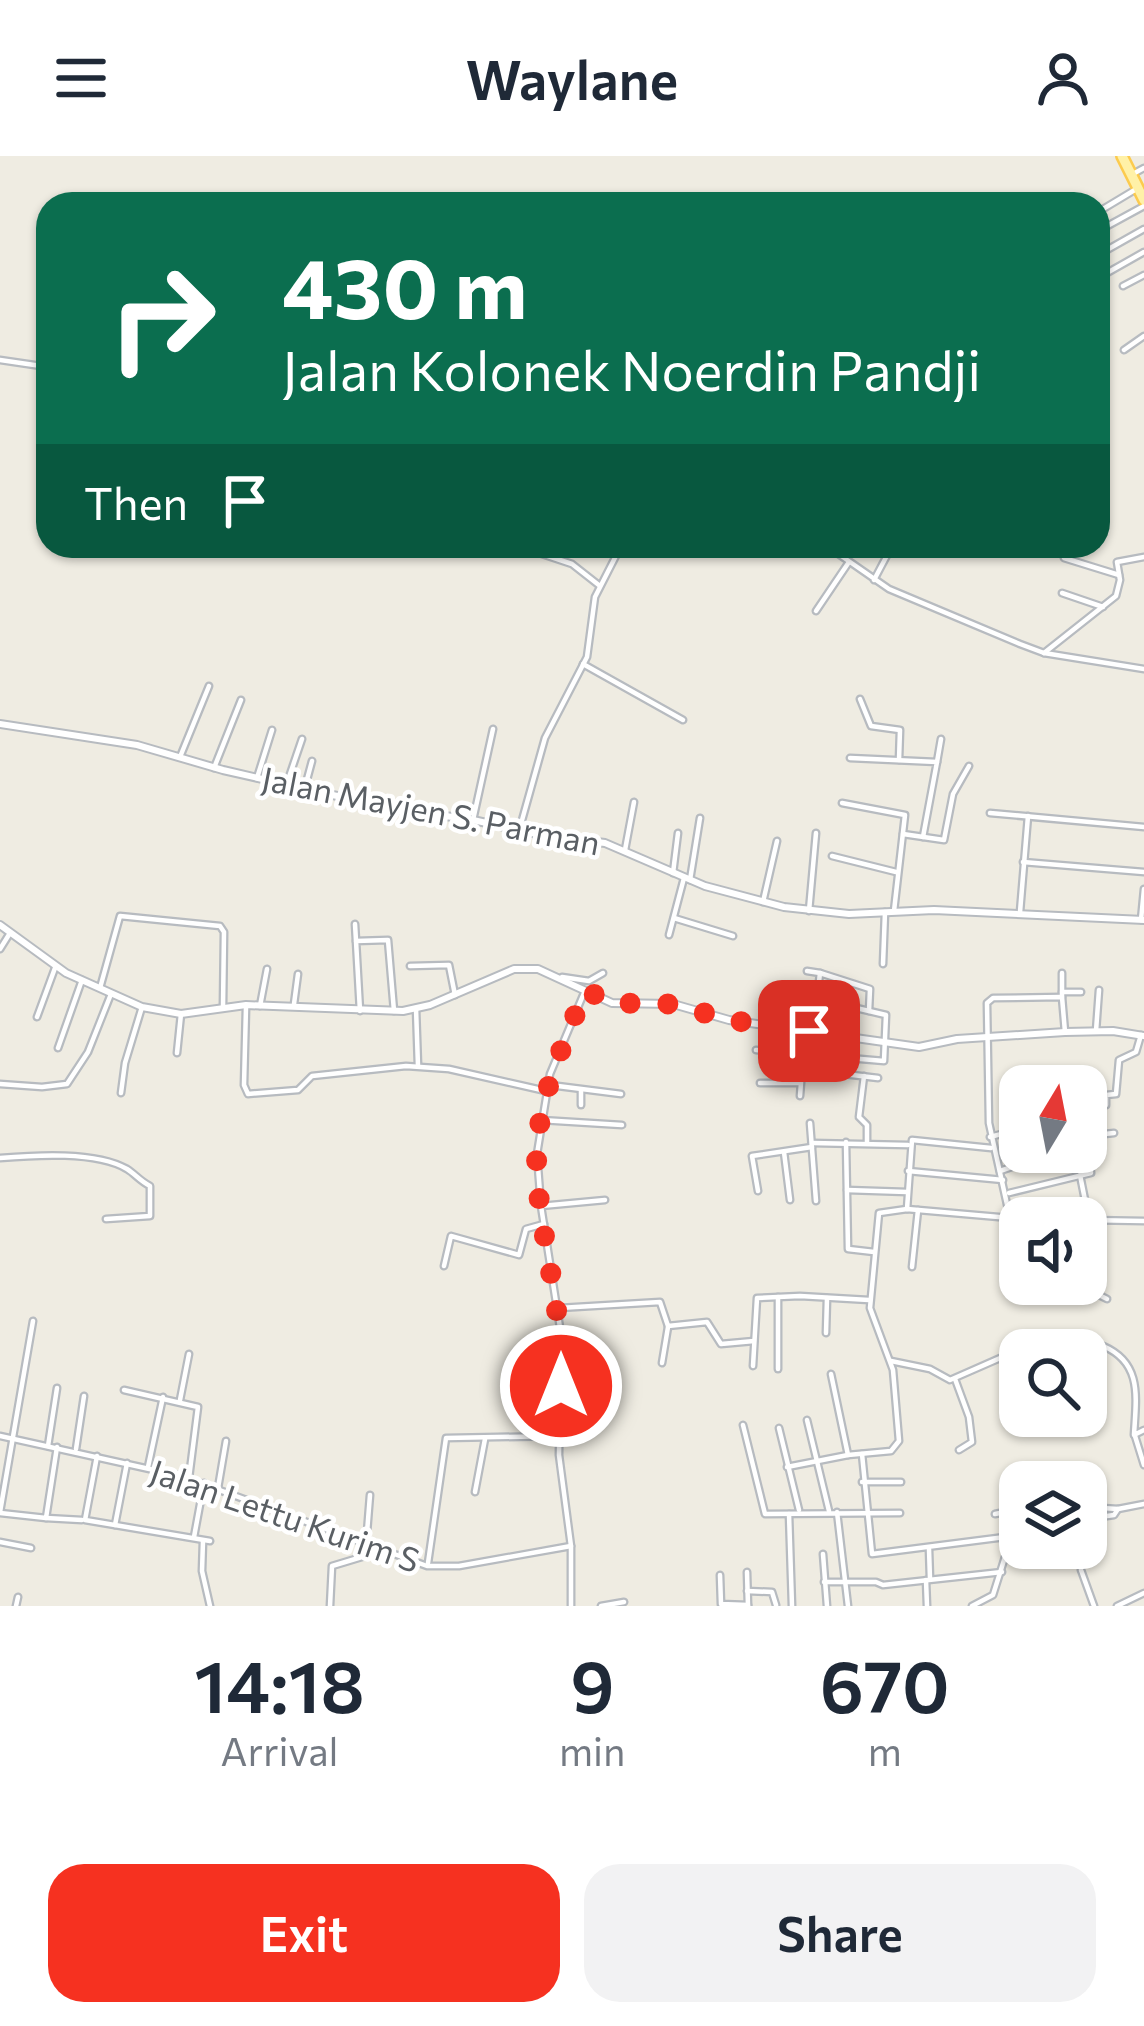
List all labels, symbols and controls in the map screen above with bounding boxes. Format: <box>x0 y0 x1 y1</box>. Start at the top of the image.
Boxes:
icon: menu <box>48 45 114 111</box>
text: Waylane <box>466 45 678 111</box>
icon: person <box>1030 45 1096 111</box>
text: 430 m <box>282 234 528 336</box>
icon: right <box>84 240 240 396</box>
text: Jalan Kolonek Noerdin Pandji <box>282 336 981 402</box>
icon: arrive <box>212 468 278 534</box>
text: Then <box>84 474 188 529</box>
street label: Jalan Mayjen S. Parman <box>259 757 604 862</box>
pin <box>758 980 860 1082</box>
icon: arrive <box>776 998 842 1064</box>
north arrow <box>999 1065 1107 1173</box>
map controls <box>999 1065 1107 1569</box>
button: sound <box>999 1197 1107 1305</box>
position arrow <box>498 1323 624 1449</box>
button: search <box>999 1329 1107 1437</box>
street label: Jalan Lettu Kurim S <box>146 1449 425 1580</box>
button: layers <box>999 1461 1107 1569</box>
text: 14:18 <box>194 1640 365 1728</box>
text: 9 <box>570 1640 614 1728</box>
text: 670 <box>820 1640 950 1728</box>
text: Arrival <box>221 1726 339 1774</box>
text: min <box>559 1726 625 1774</box>
text: m <box>868 1726 902 1774</box>
button: Exit <box>48 1864 560 2002</box>
button: Share <box>584 1864 1096 2002</box>

